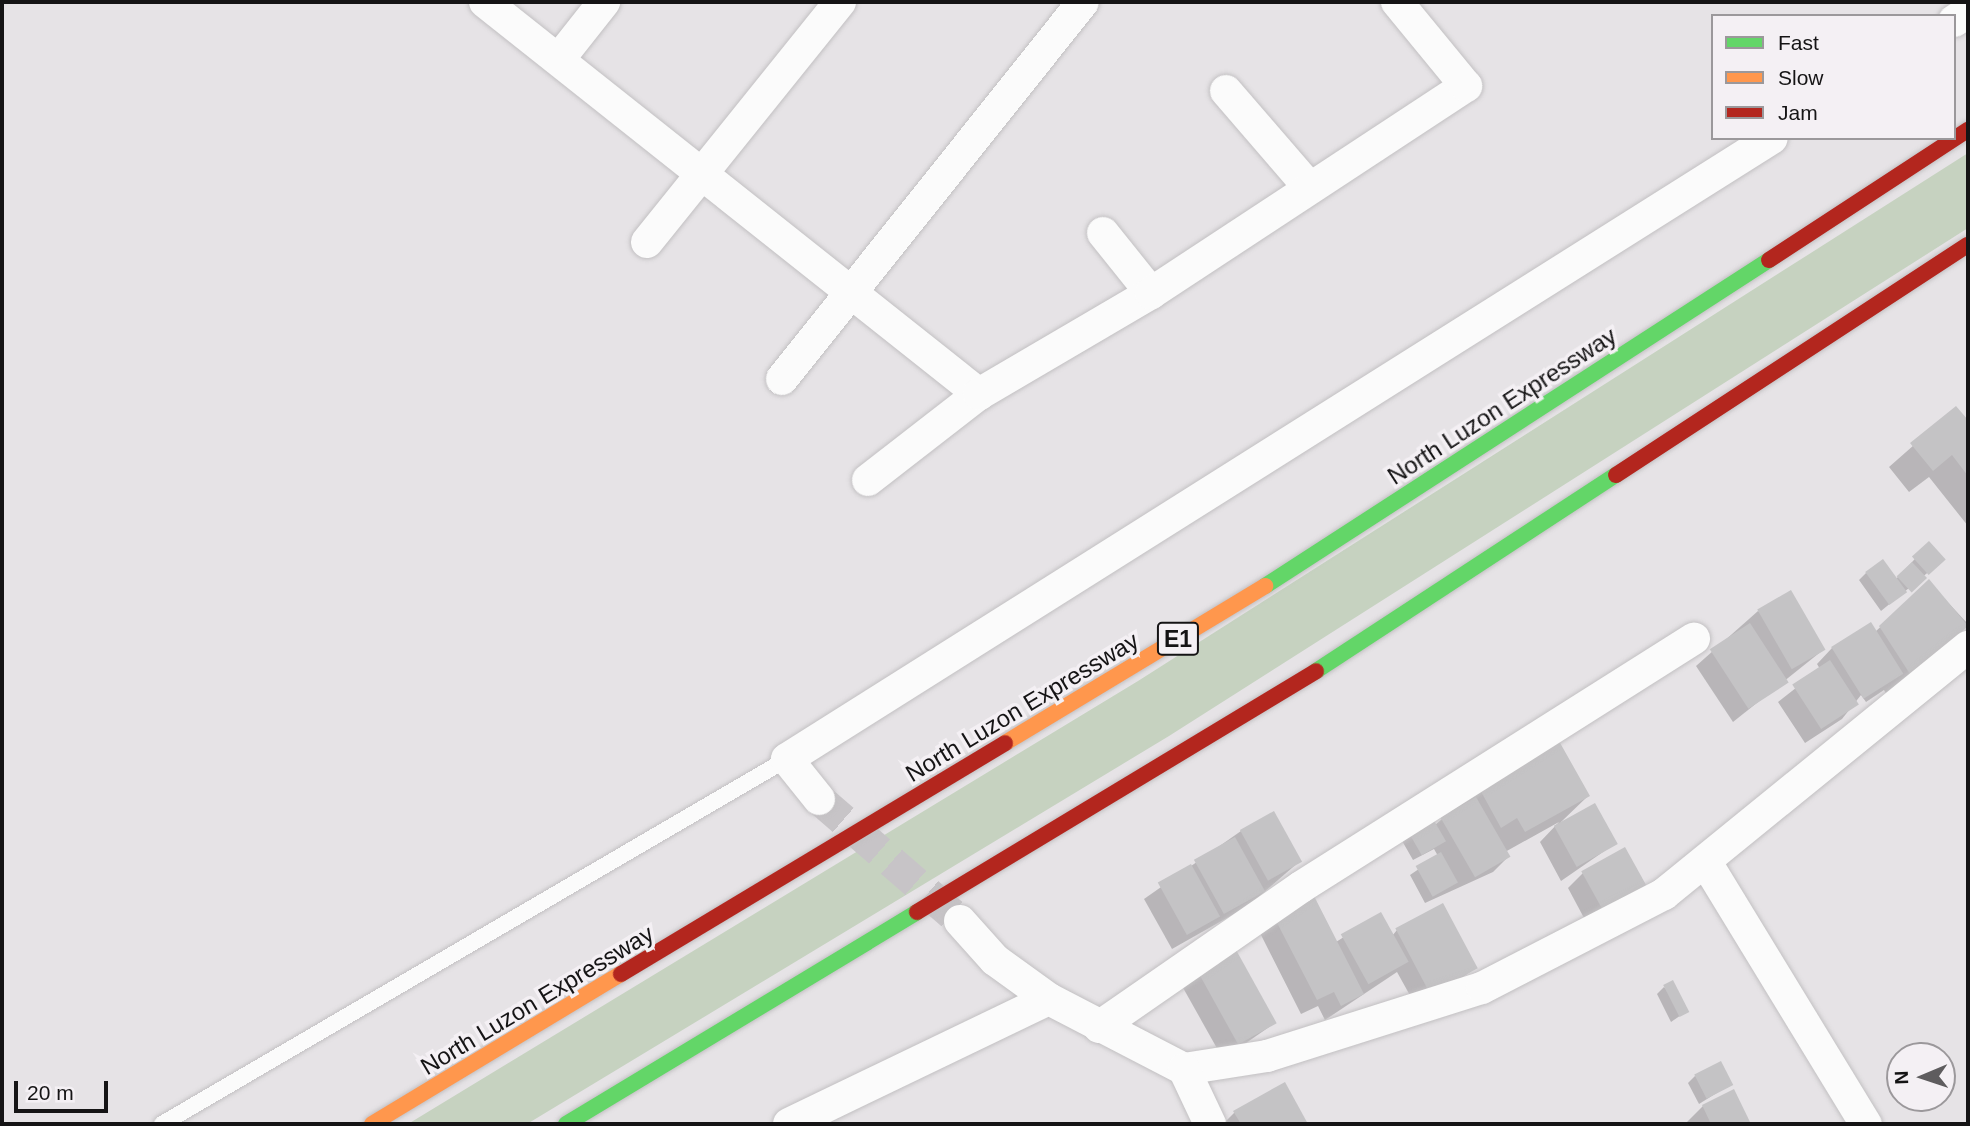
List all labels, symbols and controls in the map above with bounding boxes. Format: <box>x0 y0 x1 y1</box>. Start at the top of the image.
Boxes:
legend <box>1711 14 1956 140</box>
text: Fast <box>1778 31 1819 54</box>
text: Slow <box>1778 66 1824 89</box>
text: Jam <box>1778 101 1818 124</box>
street label: North Luzon Expressway <box>1382 321 1622 491</box>
road number: E1 <box>1155 620 1201 659</box>
street label: North Luzon Expressway <box>900 626 1144 788</box>
street label: North Luzon Expressway <box>415 919 659 1081</box>
north arrow <box>1886 1042 1956 1112</box>
scale bar <box>18 1066 112 1110</box>
text: N <box>1891 1070 1912 1085</box>
text: 20 m <box>27 1081 74 1104</box>

